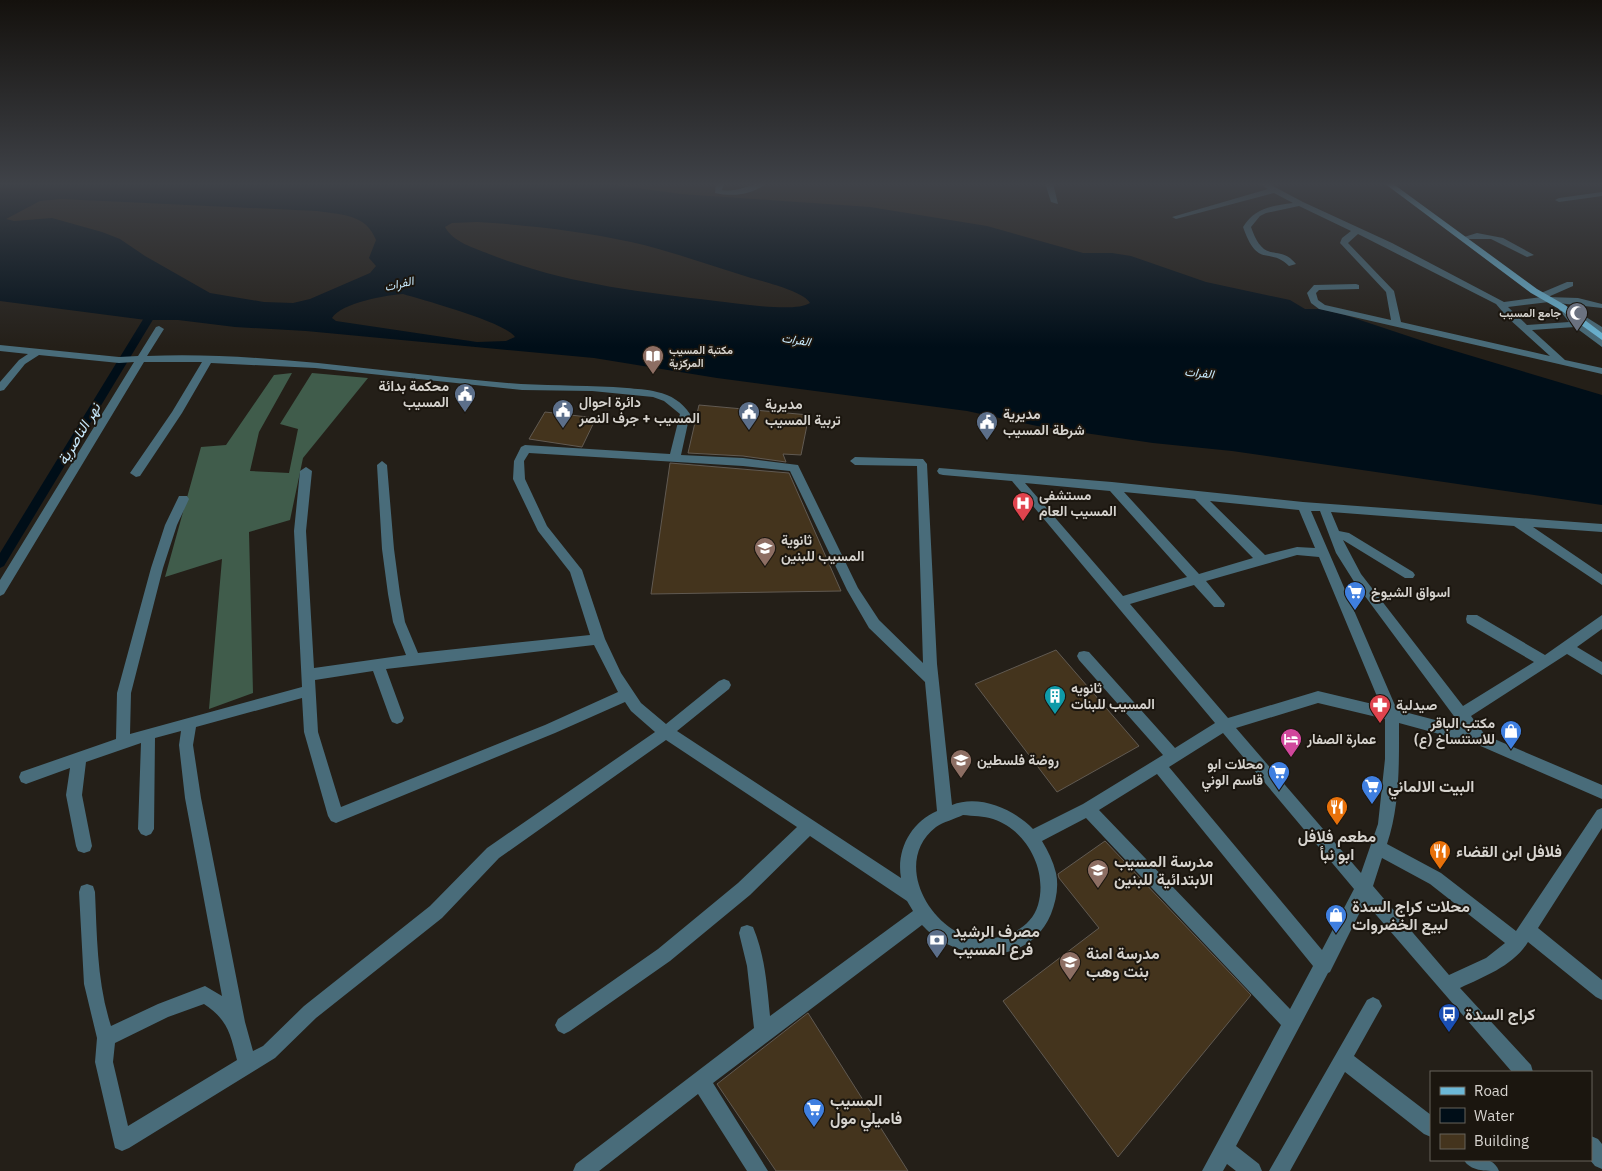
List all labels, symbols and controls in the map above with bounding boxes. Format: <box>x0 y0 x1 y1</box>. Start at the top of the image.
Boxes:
water label: الفرات <box>383 273 416 295</box>
mosque icon: جامع المسيب <box>1565 301 1589 332</box>
place label: جامع المسيب <box>1499 306 1562 321</box>
water label: الفرات <box>780 330 813 350</box>
place label: مكتبة المسيب المركزية <box>669 343 733 370</box>
library icon: مكتبة المسيب المركزية <box>641 344 665 375</box>
water label: الفرات <box>1184 364 1216 383</box>
place label: محكمة بدائة المسيب <box>379 377 449 411</box>
public building icon: محكمة بدائة المسيب <box>453 382 477 413</box>
place label: دائرة احوال المسيب + جرف النصر <box>578 393 700 427</box>
place label: مديرية تربية المسيب <box>765 395 841 429</box>
public building icon: دائرة احوال المسيب + جرف النصر <box>551 398 575 429</box>
water label: نهر الناصرية <box>53 399 105 468</box>
public building icon: مديرية تربية المسيب <box>737 400 761 431</box>
place label: مديرية شرطة المسيب <box>1003 405 1085 439</box>
public building icon: مديرية شرطة المسيب <box>975 410 999 441</box>
place label: مستشفى المسيب العام <box>1039 486 1117 520</box>
hospital icon: مستشفى المسيب العام <box>1011 491 1035 522</box>
place label: ثانوية المسيب للبنين <box>781 531 864 565</box>
school or university icon: ثانوية المسيب للبنين <box>753 536 777 567</box>
supermarket icon: اسواق الشيوخ <box>1343 580 1367 611</box>
place label: اسواق الشيوخ <box>1371 583 1450 602</box>
place label: ثانويه المسيب للبنات <box>1071 679 1155 713</box>
building icon: ثانويه المسيب للبنات <box>1043 684 1067 715</box>
pharmacy icon: صيدلية <box>1368 693 1392 724</box>
place label: صيدلية <box>1396 696 1437 714</box>
place label: مكتب الباقر (ع) للاستنساخ <box>1414 714 1495 749</box>
shop icon: مكتب الباقر (ع) للاستنساخ <box>1499 719 1523 750</box>
hotel icon: عمارة الصفار <box>1279 727 1303 758</box>
place label: عمارة الصفار <box>1306 730 1376 748</box>
school or university icon: روضة فلسطين <box>949 748 973 779</box>
place label: روضة فلسطين <box>977 751 1059 769</box>
place label: محلات ابو قاسم الوني <box>1202 755 1263 792</box>
supermarket icon: محلات ابو قاسم الوني <box>1267 760 1291 791</box>
supermarket icon: البيت الالماني <box>1360 774 1384 805</box>
place label: البيت الالماني <box>1388 776 1474 800</box>
restaurant icon: مطعم فلافل ابو نبأ <box>1325 795 1349 826</box>
place label: مطعم فلافل ابو نبأ <box>1298 826 1376 865</box>
restaurant icon: فلافل ابن القضاء <box>1428 839 1452 870</box>
place label: فلافل ابن القضاء <box>1456 841 1562 861</box>
place label: مدرسة المسيب الابتدائية للبنين <box>1114 851 1214 889</box>
school or university icon: مدرسة المسيب الابتدائية للبنين <box>1086 858 1110 889</box>
place label: محلات كراج السدة لبيع الخضروات <box>1352 896 1470 936</box>
shop icon: محلات كراج السدة لبيع الخضروات <box>1324 903 1348 934</box>
place label: مصرف الرشيد فرع المسيب <box>953 921 1040 960</box>
bank icon: مصرف الرشيد فرع المسيب <box>925 928 949 959</box>
place label: مدرسة امنة بنت وهب <box>1086 943 1160 982</box>
school or university icon: مدرسة امنة بنت وهب <box>1058 950 1082 981</box>
bus stop icon: كراج السدة <box>1437 1002 1461 1033</box>
place label: كراج السدة <box>1465 1004 1535 1025</box>
legend <box>1430 1071 1592 1161</box>
text: Road <box>1474 1081 1509 1100</box>
place label: المسيب فاميلي مول <box>830 1090 902 1132</box>
supermarket icon: المسيب فاميلي مول <box>802 1097 826 1128</box>
text: Water <box>1474 1106 1515 1125</box>
text: Building <box>1474 1131 1529 1150</box>

